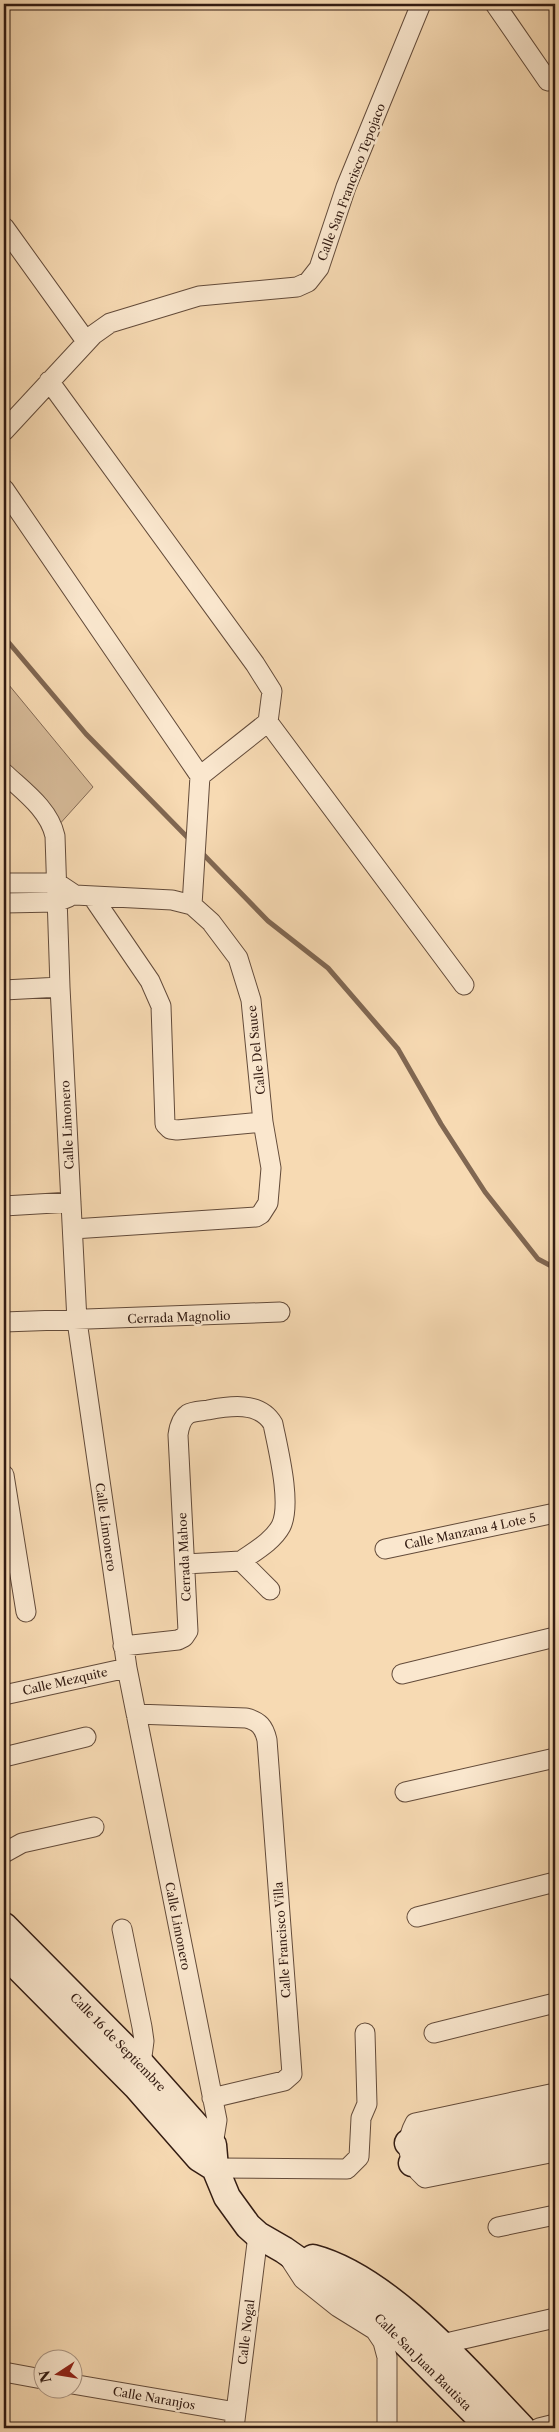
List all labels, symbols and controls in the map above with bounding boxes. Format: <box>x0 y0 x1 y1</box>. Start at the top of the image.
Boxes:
street label: Calle San Francisco Tepojaco <box>314 101 388 263</box>
street label: Calle Del Sauce <box>244 1004 268 1095</box>
street label: Calle Limonero <box>57 1080 77 1170</box>
street label: Cerrada Magnolio <box>127 1308 231 1326</box>
street label: Calle Limonero <box>92 1482 120 1572</box>
street label: Calle Manzana 4 Lote 5 <box>403 1510 537 1552</box>
street label: Cerrada Mahoe <box>174 1512 194 1602</box>
street label: Calle Mezquite <box>21 1664 109 1698</box>
street label: Calle Limonero <box>162 1881 194 1971</box>
street label: Calle Francisco Villa <box>270 1881 294 1999</box>
street label: Calle 16 de Septiembre <box>67 1990 169 2095</box>
street label: Calle Nogal <box>235 2298 258 2366</box>
street label: Calle San Juan Bautista <box>371 2310 475 2414</box>
north arrow <box>32 2350 82 2400</box>
text: N <box>35 2369 55 2385</box>
street label: Calle Naranjos <box>112 2383 196 2413</box>

